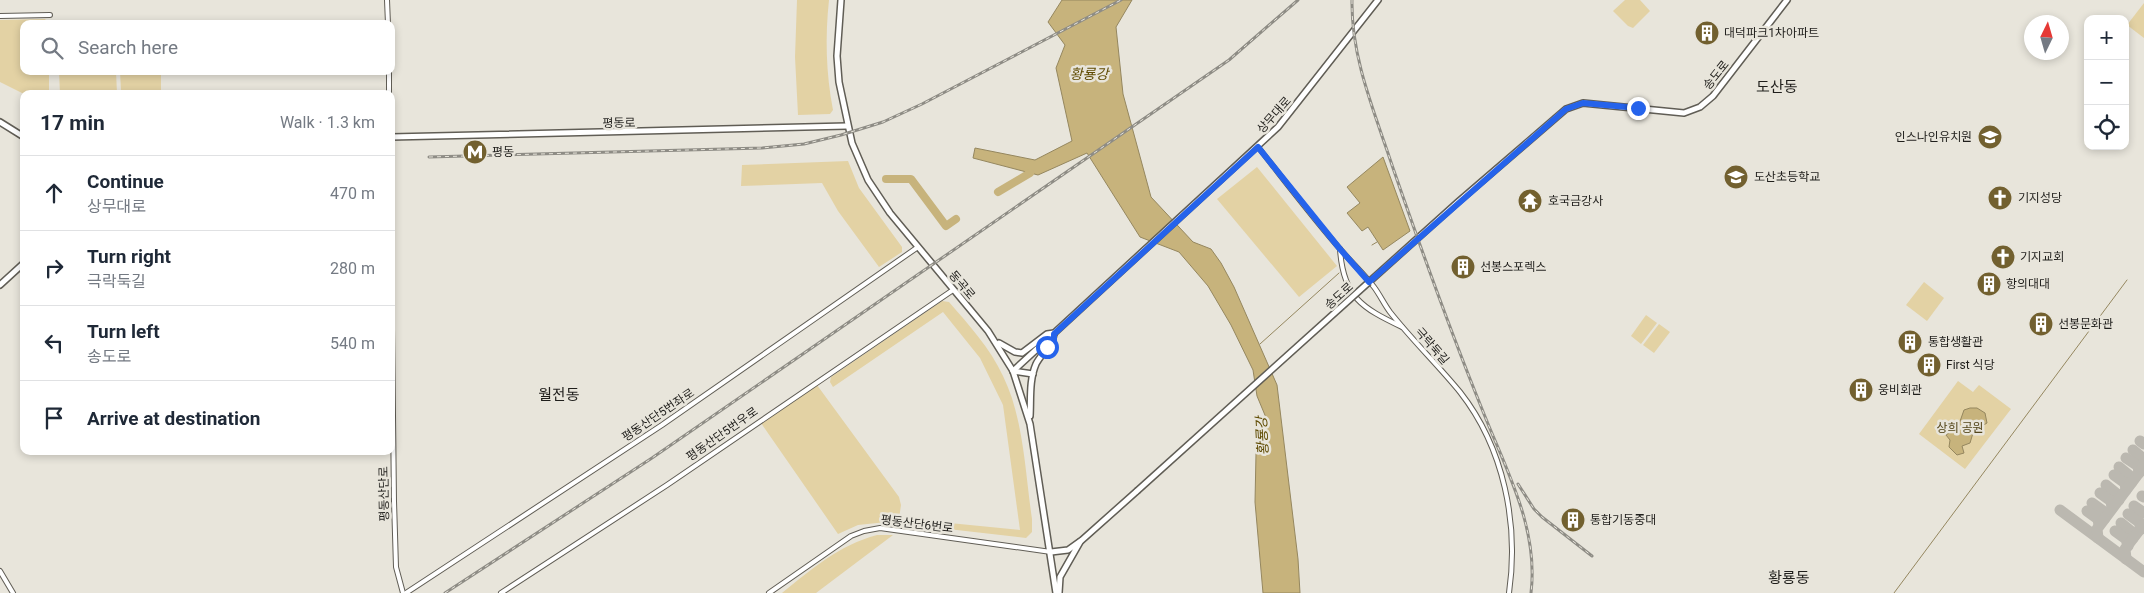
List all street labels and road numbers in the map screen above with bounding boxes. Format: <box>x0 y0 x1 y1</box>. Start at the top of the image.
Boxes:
street label: 송도로 <box>1700 58 1732 92</box>
street label: 상무대로 <box>1254 94 1294 136</box>
street label: 평동로 <box>602 116 636 130</box>
street label: 동곡로 <box>946 268 978 302</box>
street label: 송도로 <box>1322 280 1356 312</box>
street label: 극락둑길 <box>1412 325 1452 367</box>
street label: 평동산단5번좌로 <box>619 386 697 444</box>
street label: 평동산단5번우로 <box>684 404 760 464</box>
street label: 평동산단로 <box>377 466 391 522</box>
street label: 평동산단6번로 <box>880 513 954 535</box>

